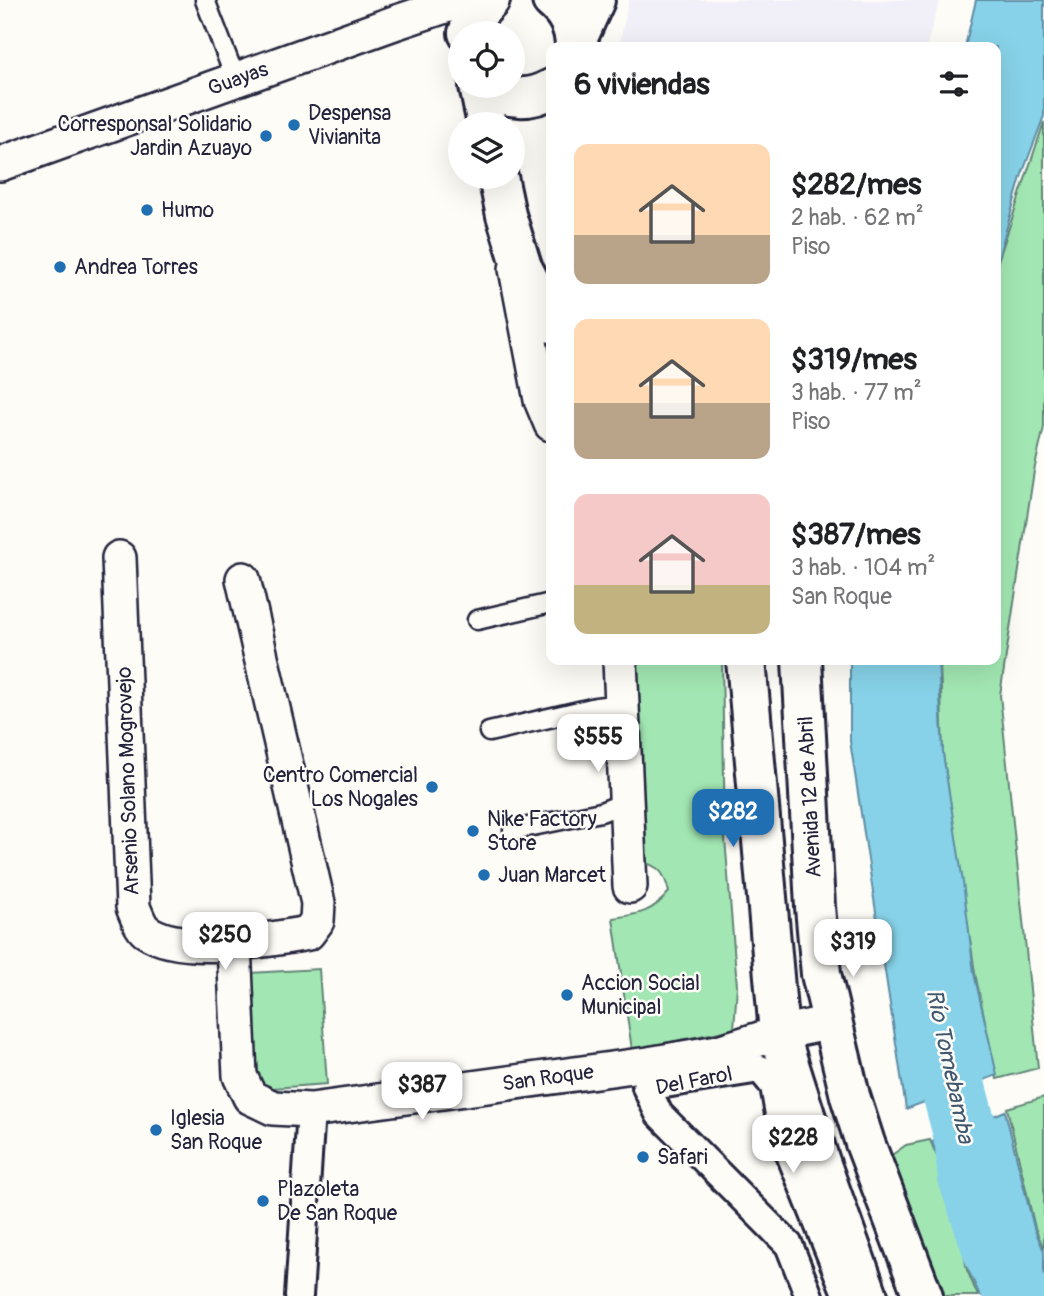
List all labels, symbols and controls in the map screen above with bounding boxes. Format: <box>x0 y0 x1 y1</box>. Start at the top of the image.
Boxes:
map controls <box>448 21 525 189</box>
button: locate <box>448 21 525 98</box>
street label: Guayas <box>204 55 272 102</box>
icon: filters <box>935 65 973 103</box>
text: 6 viviendas <box>574 66 710 103</box>
place label: Despensa Vivianita <box>308 100 391 151</box>
place label: Corresponsal Solidario Jardin Azuayo <box>57 111 252 162</box>
button: layers <box>448 112 525 189</box>
marker: Despensa Vivianita <box>286 117 302 133</box>
marker: Corresponsal Solidario Jardin Azuayo <box>258 128 274 144</box>
text: $282/mes <box>791 166 922 203</box>
icon: home <box>630 172 714 256</box>
place label: Humo <box>161 197 214 224</box>
marker: Humo <box>139 202 155 218</box>
text: 2 hab. · 62 m² <box>791 203 924 232</box>
text: Piso <box>791 232 830 261</box>
place label: Andrea Torres <box>74 254 198 281</box>
marker: Andrea Torres <box>52 259 68 275</box>
text: $319/mes <box>791 341 917 378</box>
icon: home <box>630 347 714 431</box>
text: 3 hab. · 77 m² <box>791 378 922 407</box>
text: Piso <box>791 407 830 436</box>
text: $387/mes <box>791 516 921 553</box>
icon: home <box>630 522 714 606</box>
text: 3 hab. · 104 m² <box>791 553 935 582</box>
text: San Roque <box>791 582 892 611</box>
street label: Arsenio Solano Mogrovejo <box>111 666 145 896</box>
pin: $555 <box>557 714 639 774</box>
street label: Avenida 12 de Abril <box>792 715 828 879</box>
text: $555 <box>573 722 623 751</box>
place label: Centro Comercial Los Nogales <box>263 762 419 813</box>
marker: Centro Comercial Los Nogales <box>424 779 440 795</box>
pin: $282 <box>692 790 774 849</box>
text: $282 <box>708 797 758 826</box>
place label: Nike Factory Store <box>487 806 597 857</box>
marker: Nike Factory Store <box>465 823 481 839</box>
place label: Juan Marcet <box>498 862 607 889</box>
marker: Juan Marcet <box>476 867 492 883</box>
pin: $250 <box>184 912 266 972</box>
text: $250 <box>198 920 252 949</box>
pin: $319 <box>812 920 894 979</box>
text: $319 <box>830 927 876 956</box>
place label: Accion Social Municipal <box>581 970 700 1021</box>
water label: Río Tomebamba <box>920 986 981 1147</box>
marker: Accion Social Municipal <box>559 987 575 1003</box>
street label: San Roque <box>501 1058 596 1098</box>
street label: Del Farol <box>653 1060 735 1102</box>
pin: $387 <box>381 1062 463 1122</box>
text: $387 <box>397 1070 447 1099</box>
place label: Iglesia San Roque <box>170 1105 263 1156</box>
pin: $228 <box>752 1116 834 1175</box>
marker: Iglesia San Roque <box>148 1122 164 1138</box>
text: $228 <box>768 1123 818 1152</box>
place label: Safari <box>657 1144 708 1171</box>
marker: Safari <box>635 1149 651 1165</box>
place label: Plazoleta De San Roque <box>277 1176 398 1227</box>
marker: Plazoleta De San Roque <box>255 1193 271 1209</box>

